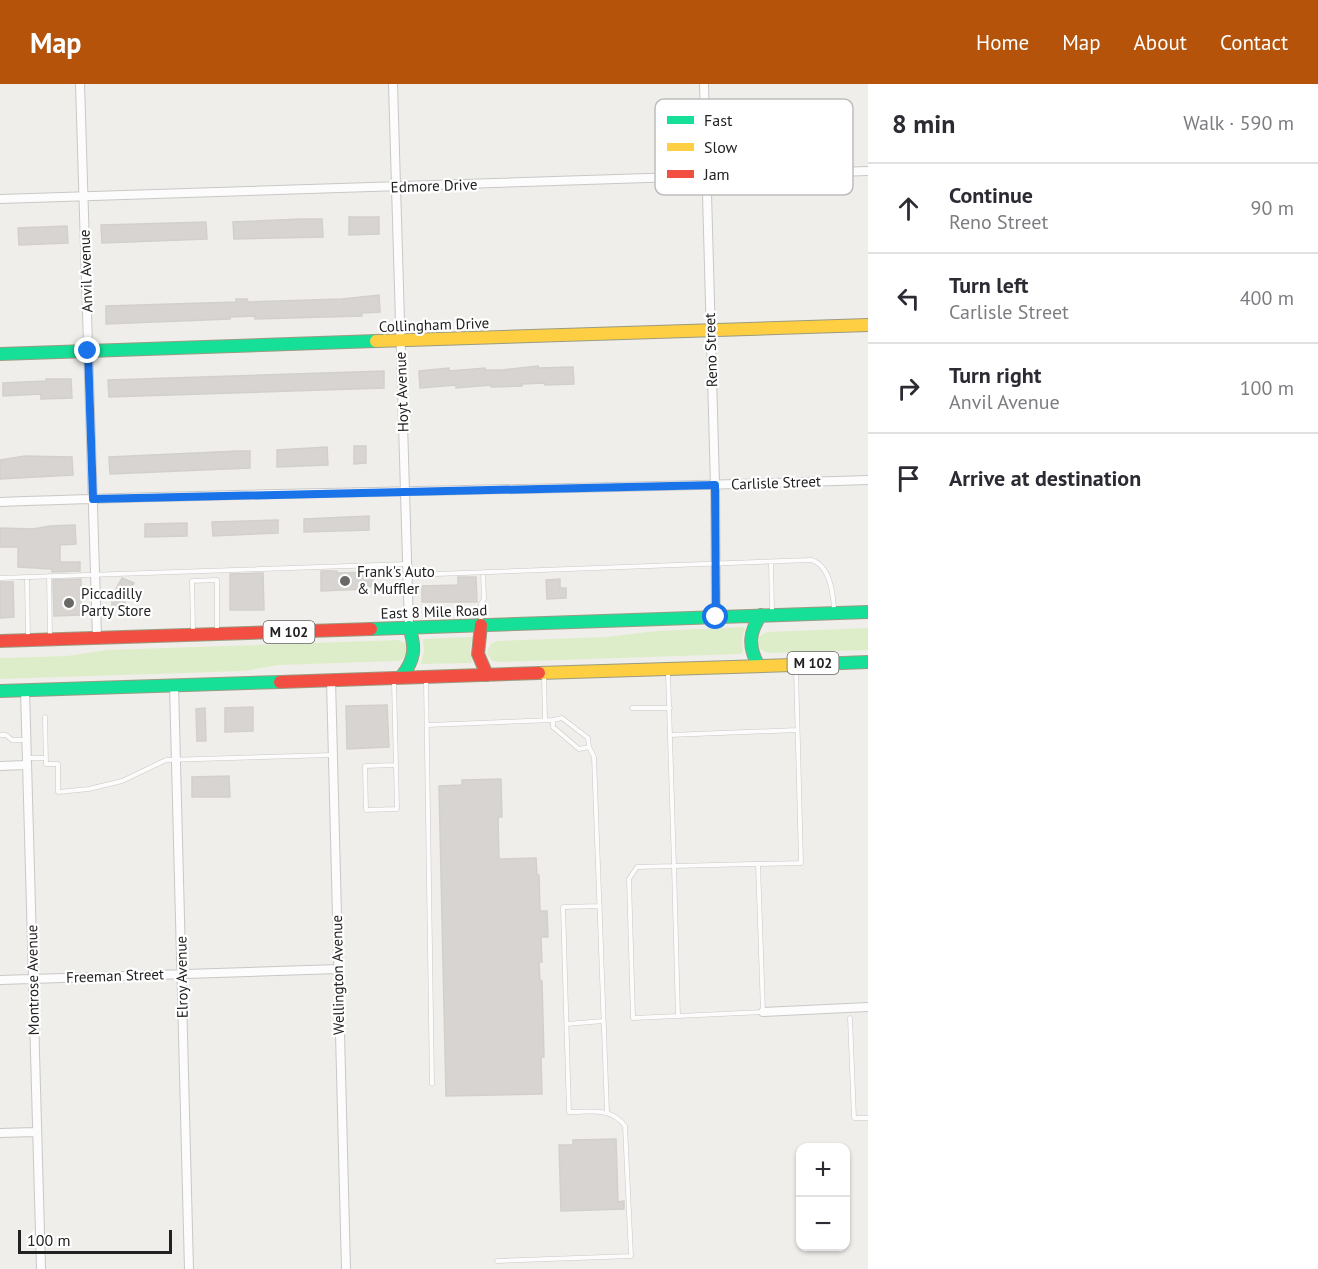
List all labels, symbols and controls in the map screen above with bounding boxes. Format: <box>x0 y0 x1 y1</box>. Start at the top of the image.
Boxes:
text: Map <box>30 24 81 61</box>
text: Home <box>976 29 1029 56</box>
text: Map <box>1062 29 1101 56</box>
text: About <box>1134 29 1187 56</box>
text: Contact <box>1220 29 1288 56</box>
legend <box>655 99 853 195</box>
text: 8 min <box>892 107 955 140</box>
text: Fast <box>704 110 733 130</box>
text: Walk · 590 m <box>1183 110 1294 136</box>
text: Slow <box>704 137 738 157</box>
text: Jam <box>703 164 730 184</box>
street label: Edmore Drive <box>390 174 478 197</box>
text: Continue <box>949 181 1033 209</box>
icon: ahead <box>892 192 925 225</box>
text: 90 m <box>1251 195 1294 221</box>
text: Reno Street <box>949 209 1048 235</box>
street label: Anvil Avenue <box>75 229 96 313</box>
text: Turn left <box>949 271 1029 299</box>
icon: left <box>892 282 925 315</box>
text: 400 m <box>1240 285 1294 311</box>
text: Carlisle Street <box>949 299 1069 325</box>
street label: Collingham Drive <box>378 313 490 336</box>
street label: Reno Street <box>700 313 721 388</box>
route end <box>74 337 100 363</box>
street label: Hoyt Avenue <box>391 352 412 433</box>
text: Turn right <box>949 361 1041 389</box>
icon: right <box>892 372 925 405</box>
text: 100 m <box>1240 375 1294 401</box>
text: Anvil Avenue <box>949 389 1060 415</box>
icon: arrive <box>892 462 925 495</box>
text: Arrive at destination <box>949 464 1141 492</box>
street label: Carlisle Street <box>731 471 821 494</box>
place label: Frank's Auto & Muffler <box>357 562 435 598</box>
marker: Frank's Auto & Muffler <box>338 574 352 588</box>
place label: Piccadilly Party Store <box>81 584 151 620</box>
marker: Piccadilly Party Store <box>62 596 76 610</box>
street label: East 8 Mile Road <box>380 600 488 623</box>
route start <box>702 603 728 629</box>
road number: M 102 <box>264 621 314 643</box>
road number: M 102 <box>788 652 838 674</box>
street label: Wellington Avenue <box>327 915 348 1035</box>
street label: Montrose Avenue <box>22 925 43 1035</box>
street label: Elroy Avenue <box>171 936 192 1018</box>
street label: Freeman Street <box>66 964 164 987</box>
map controls <box>796 1143 850 1251</box>
button: + <box>796 1143 850 1197</box>
button: − <box>796 1197 850 1251</box>
scale bar <box>18 1227 172 1254</box>
text: 100 m <box>27 1230 70 1250</box>

